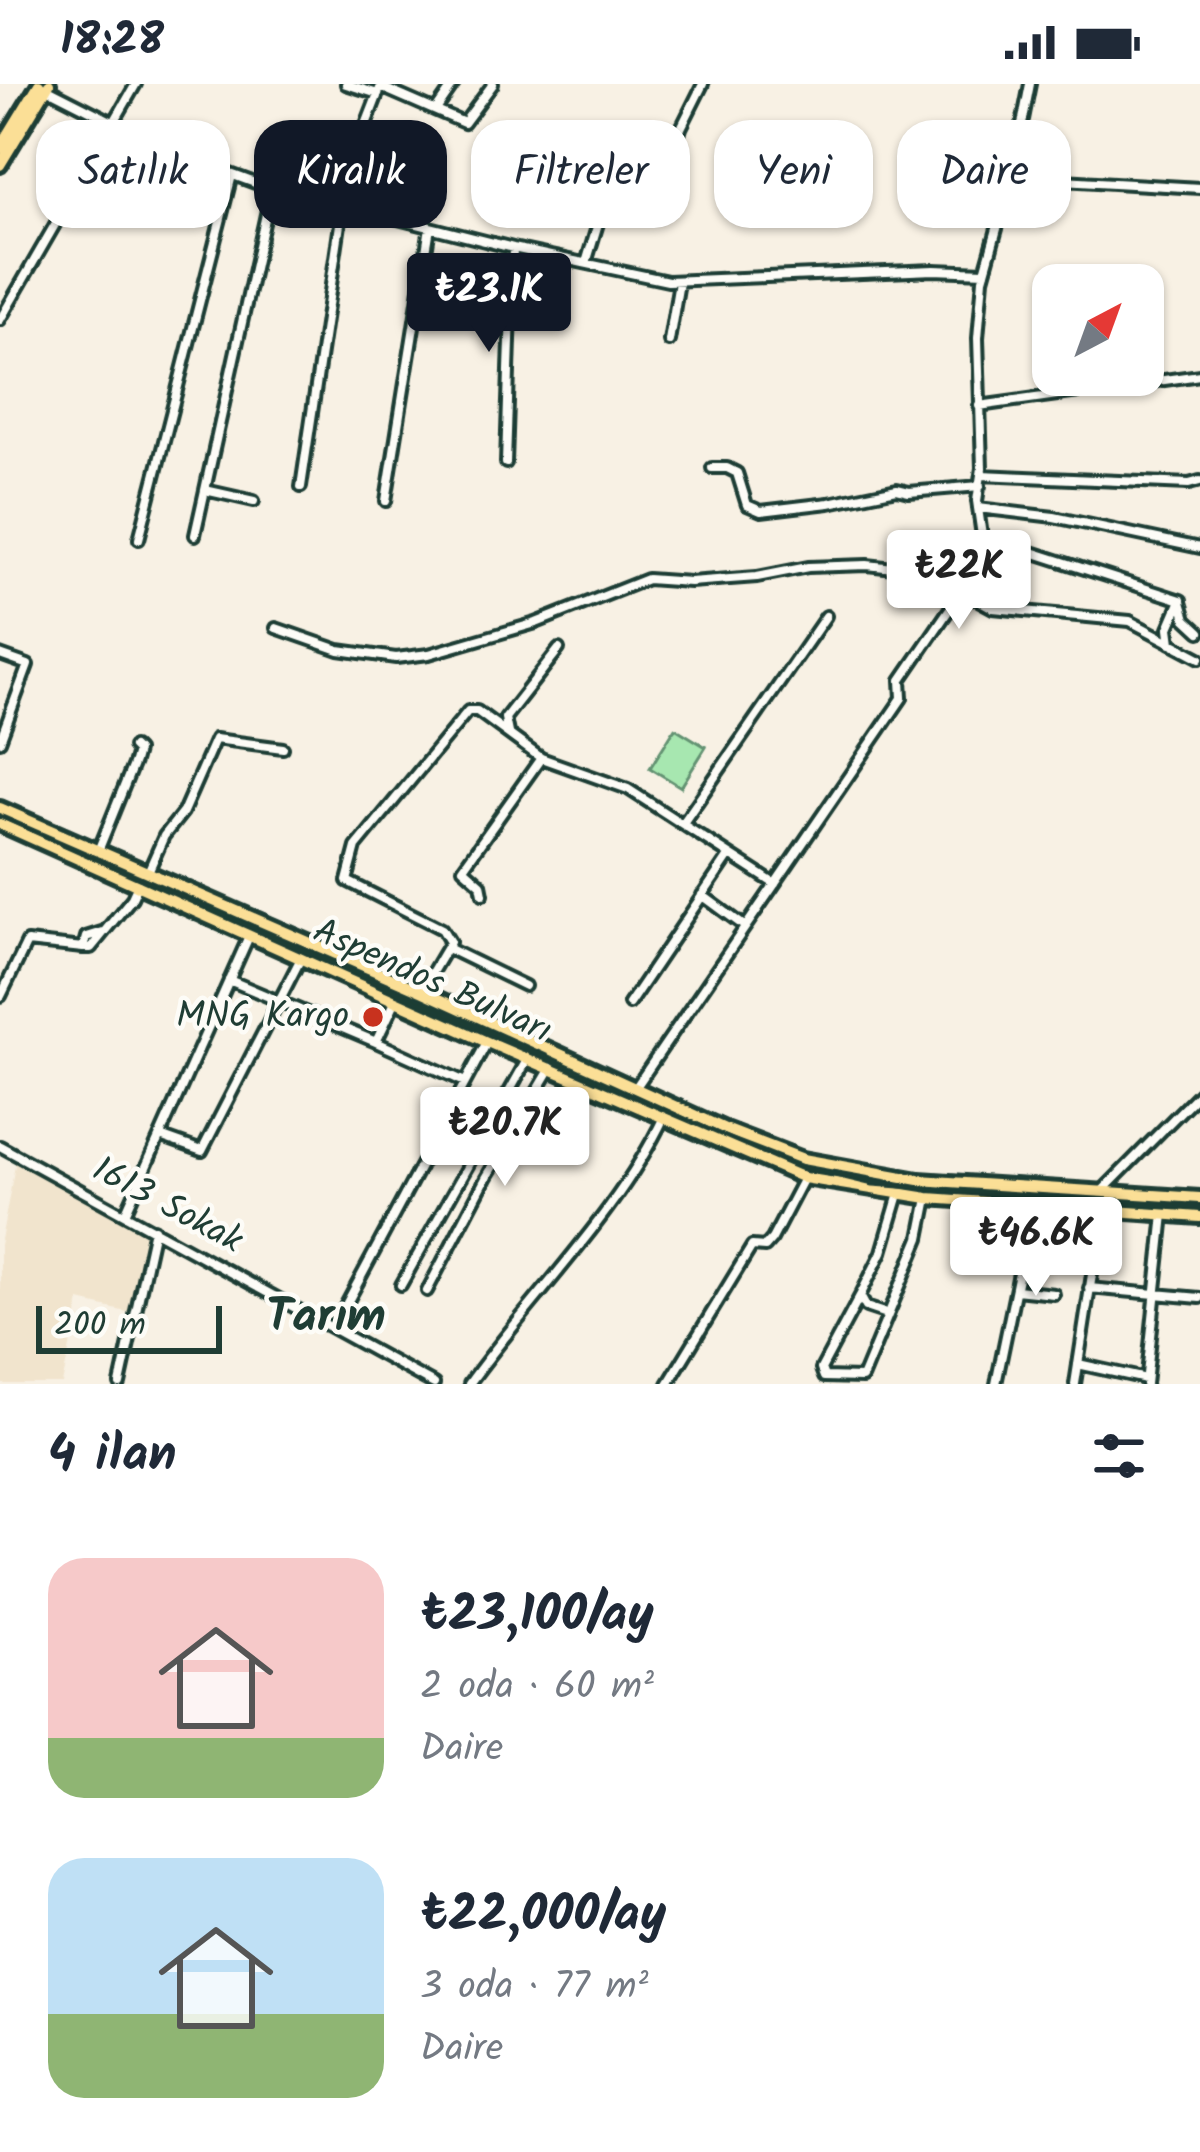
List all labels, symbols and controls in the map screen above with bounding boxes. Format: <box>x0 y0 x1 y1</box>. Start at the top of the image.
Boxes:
text: 18:28 <box>60 6 164 78</box>
chip: Satılık <box>36 120 230 228</box>
chip: Kiralık <box>254 120 447 228</box>
chip: Filtreler <box>471 120 690 228</box>
chip: Yeni <box>714 120 873 228</box>
chip: Daire <box>897 120 1071 228</box>
pin: ₺23.1K <box>391 253 587 355</box>
text: ₺23.1K <box>434 261 544 323</box>
north arrow <box>1032 264 1164 396</box>
map controls <box>1032 264 1164 396</box>
pin: ₺22K <box>888 530 1030 632</box>
text: ₺22K <box>914 538 1004 600</box>
street label: Aspendos Bulvarı <box>303 904 561 1060</box>
place label: MNG Kargo <box>176 989 349 1046</box>
marker: MNG Kargo <box>360 1004 386 1030</box>
pin: ₺20.7K <box>407 1087 603 1189</box>
text: ₺20.7K <box>447 1095 563 1157</box>
street label: 1613 Sokak <box>81 1142 254 1270</box>
pin: ₺46.6K <box>938 1197 1134 1299</box>
text: ₺46.6K <box>977 1205 1095 1267</box>
district label: Tarım <box>266 1280 386 1356</box>
scale bar <box>36 1300 222 1353</box>
text: 200 m <box>54 1300 146 1353</box>
text: 4 ilan <box>48 1416 177 1497</box>
icon: filters <box>1086 1423 1152 1489</box>
text: ₺23,100/ay <box>420 1576 654 1657</box>
icon: home <box>144 1606 288 1750</box>
text: 2 oda · 60 m² <box>420 1657 654 1719</box>
text: Daire <box>420 1719 503 1781</box>
text: ₺22,000/ay <box>420 1876 666 1957</box>
icon: home <box>144 1906 288 2050</box>
text: 3 oda · 77 m² <box>420 1957 649 2019</box>
text: Daire <box>420 2019 503 2081</box>

